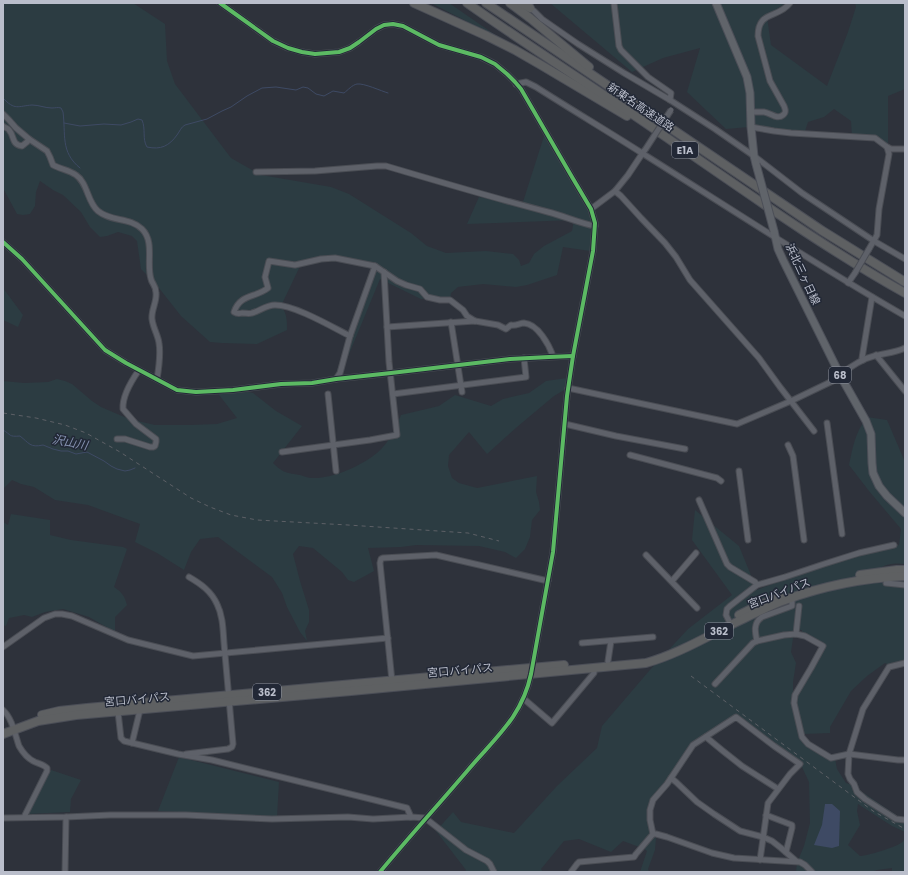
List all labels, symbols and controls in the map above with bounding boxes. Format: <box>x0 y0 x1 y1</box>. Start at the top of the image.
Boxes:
street label: 新東名高速道路 <box>605 79 677 135</box>
road number: E1A <box>672 142 698 158</box>
street label: 浜北三ヶ日線 <box>782 241 824 307</box>
road number: 68 <box>829 367 851 383</box>
water label: 沢山川 <box>51 430 91 454</box>
street label: 宮口バイパス <box>745 574 813 612</box>
road number: 362 <box>705 623 733 639</box>
street label: 宮口バイパス <box>427 659 493 681</box>
road number: 362 <box>253 684 281 700</box>
street label: 宮口バイパス <box>104 688 170 710</box>

